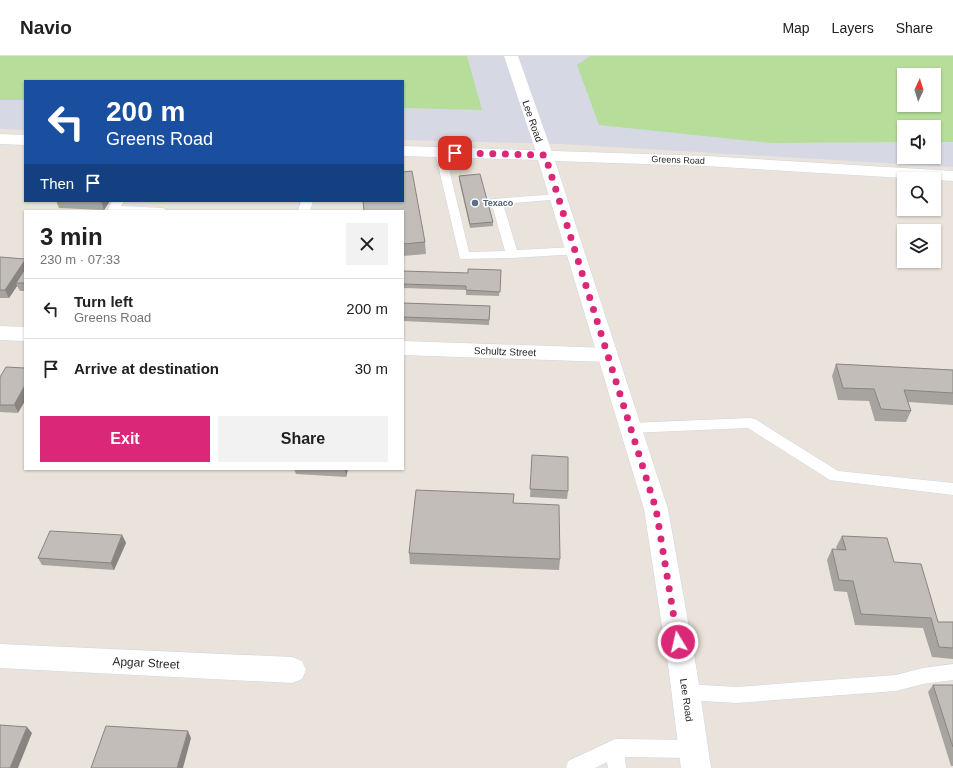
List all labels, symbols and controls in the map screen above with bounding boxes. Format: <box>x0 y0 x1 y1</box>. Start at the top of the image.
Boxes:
text: Navio <box>20 17 72 38</box>
text: Map <box>782 20 810 36</box>
text: Layers <box>832 20 874 36</box>
text: Share <box>896 20 933 36</box>
north arrow <box>897 68 941 112</box>
map controls <box>897 68 941 268</box>
icon: left <box>40 96 92 148</box>
text: 200 m <box>106 96 185 127</box>
street label: Lee Road <box>520 99 545 143</box>
button: sound <box>897 120 941 164</box>
text: Greens Road <box>106 129 213 149</box>
pin <box>438 136 472 170</box>
icon: arrive <box>444 142 466 164</box>
street label: Greens Road <box>651 154 705 166</box>
icon: arrive <box>82 172 104 194</box>
button: search <box>897 172 941 216</box>
text: Then <box>40 175 74 192</box>
marker: Texaco <box>470 198 480 208</box>
place label: Texaco <box>483 198 514 208</box>
text: 3 min <box>40 223 103 250</box>
button: close <box>346 223 388 265</box>
button: layers <box>897 224 941 268</box>
text: 230 m · 07:33 <box>40 252 120 267</box>
text: Turn left <box>74 293 133 310</box>
icon: left <box>40 298 62 320</box>
text: 200 m <box>346 300 388 317</box>
text: Greens Road <box>74 310 151 325</box>
street label: Schultz Street <box>474 345 536 358</box>
icon: arrive <box>40 358 62 380</box>
text: Arrive at destination <box>74 360 219 377</box>
text: 30 m <box>355 360 388 377</box>
button: Exit <box>40 416 210 462</box>
button: Share <box>218 416 388 462</box>
position arrow <box>657 621 699 663</box>
street label: Apgar Street <box>112 654 181 672</box>
street label: Lee Road <box>678 678 695 722</box>

